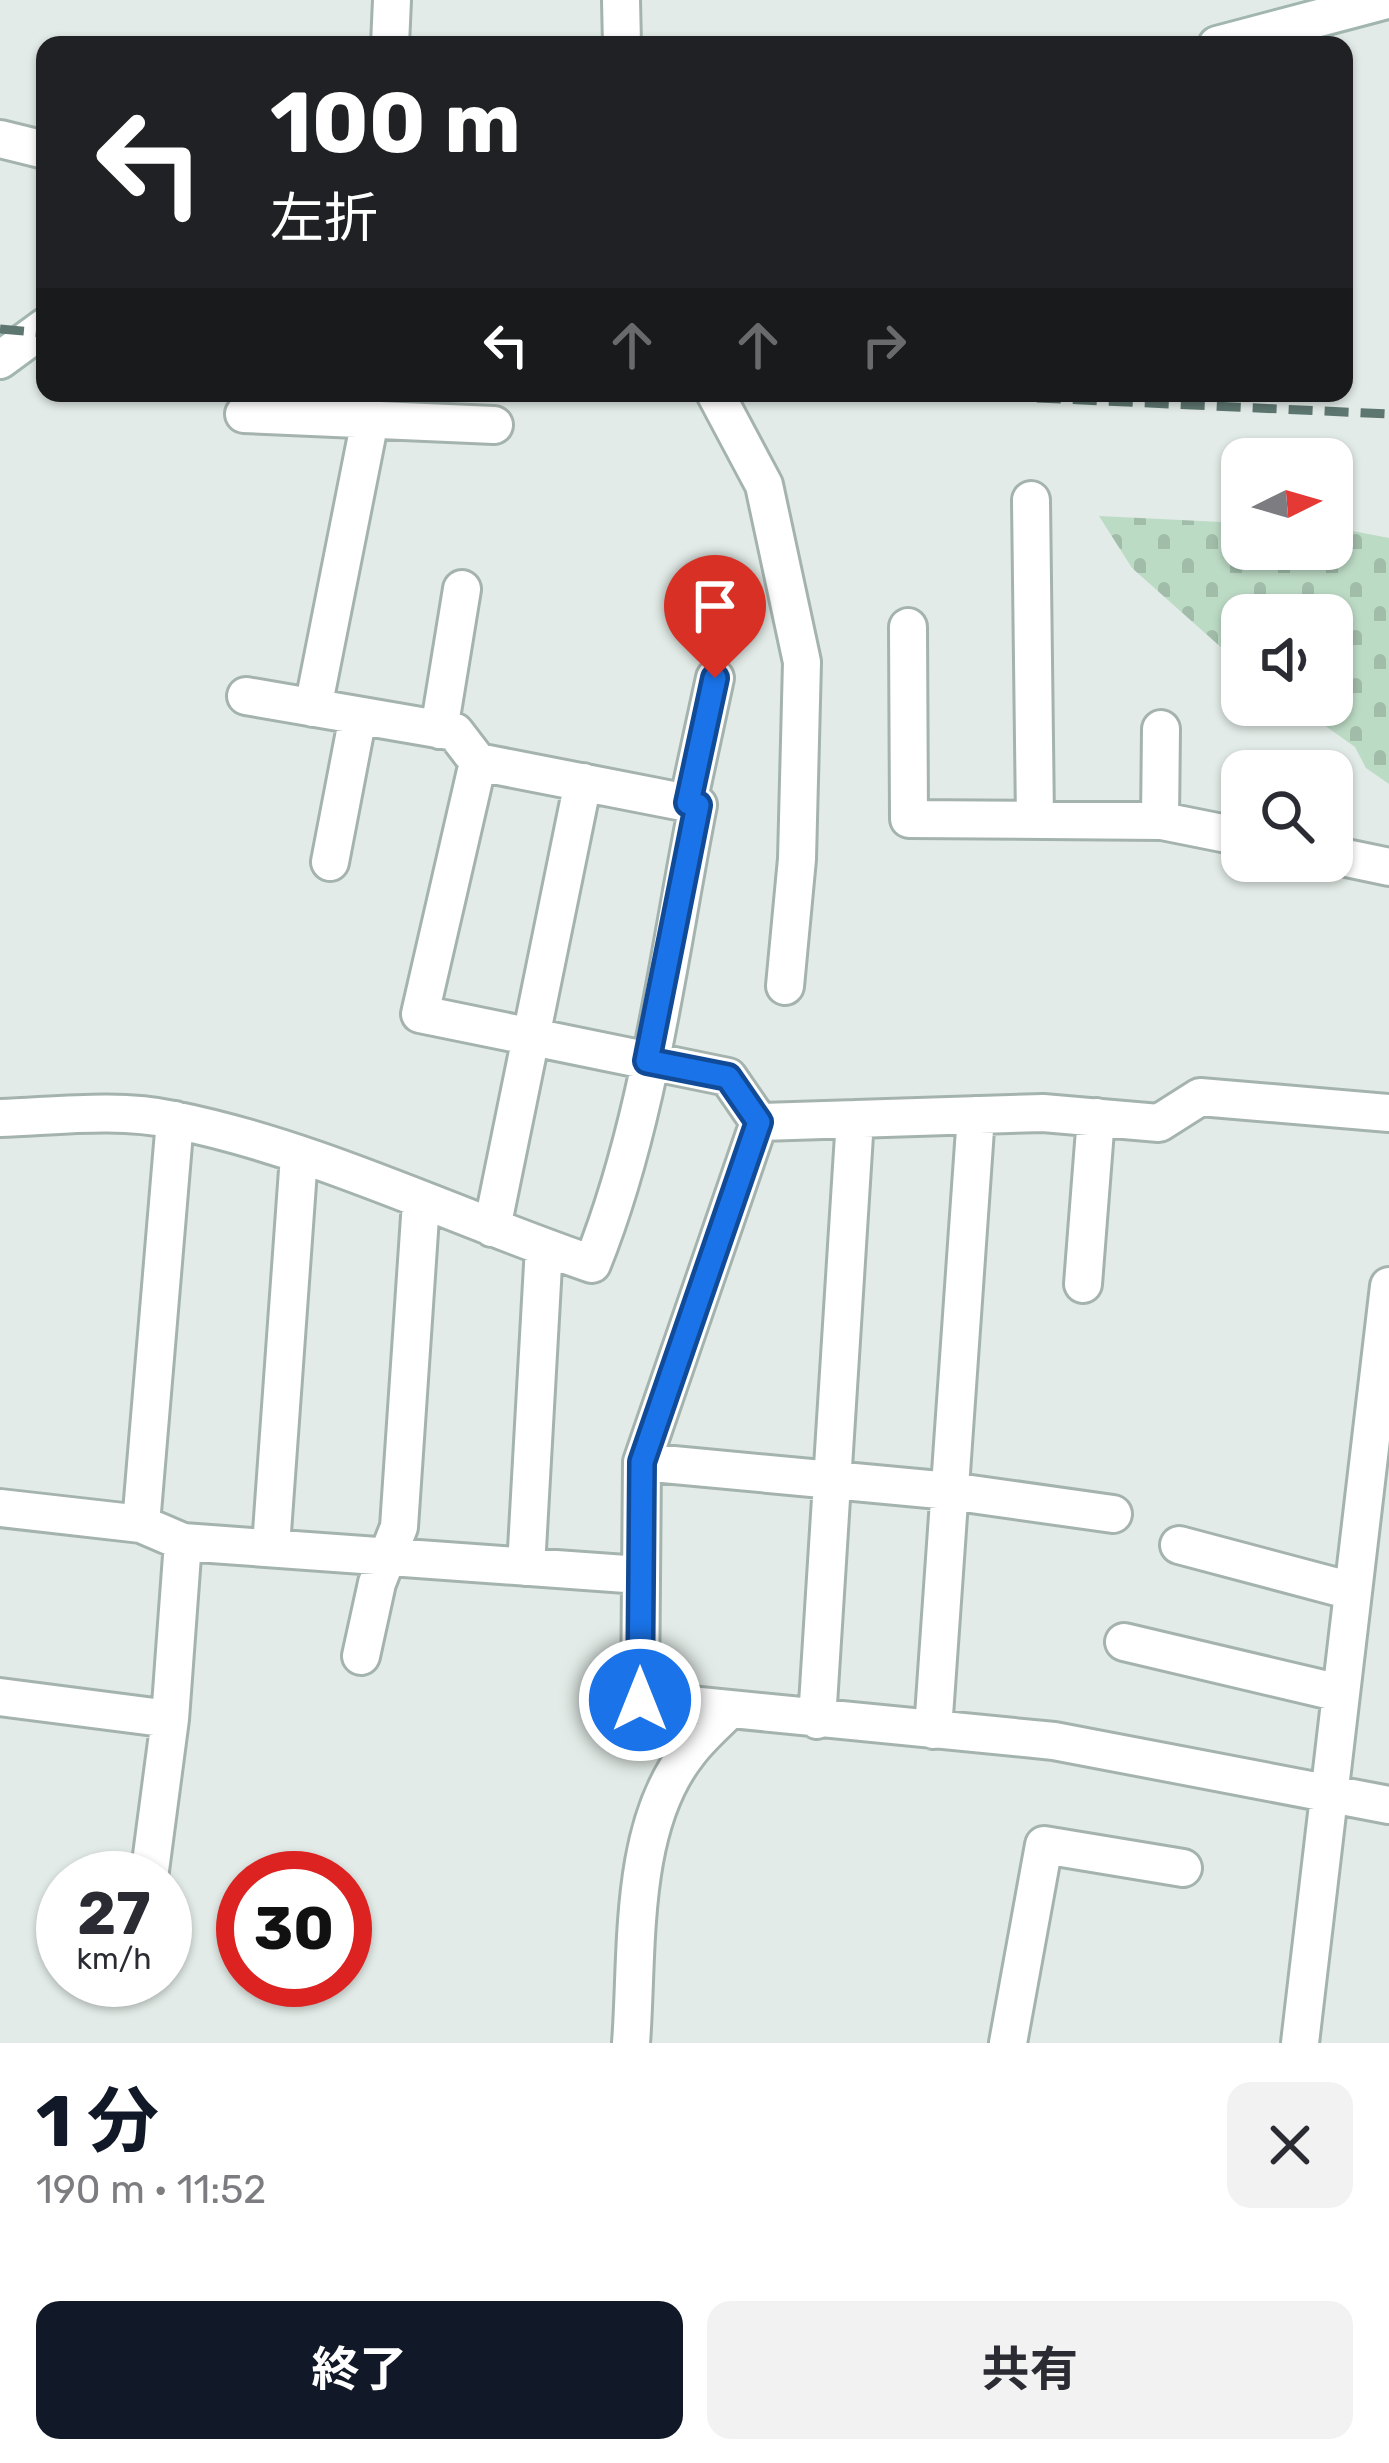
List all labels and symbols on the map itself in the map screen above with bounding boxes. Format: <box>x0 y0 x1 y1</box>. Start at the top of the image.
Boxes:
north arrow <box>1221 438 1353 570</box>
pin <box>664 555 766 678</box>
position arrow <box>577 1637 703 1763</box>
speed limit sign: 30 <box>216 1851 372 2007</box>

